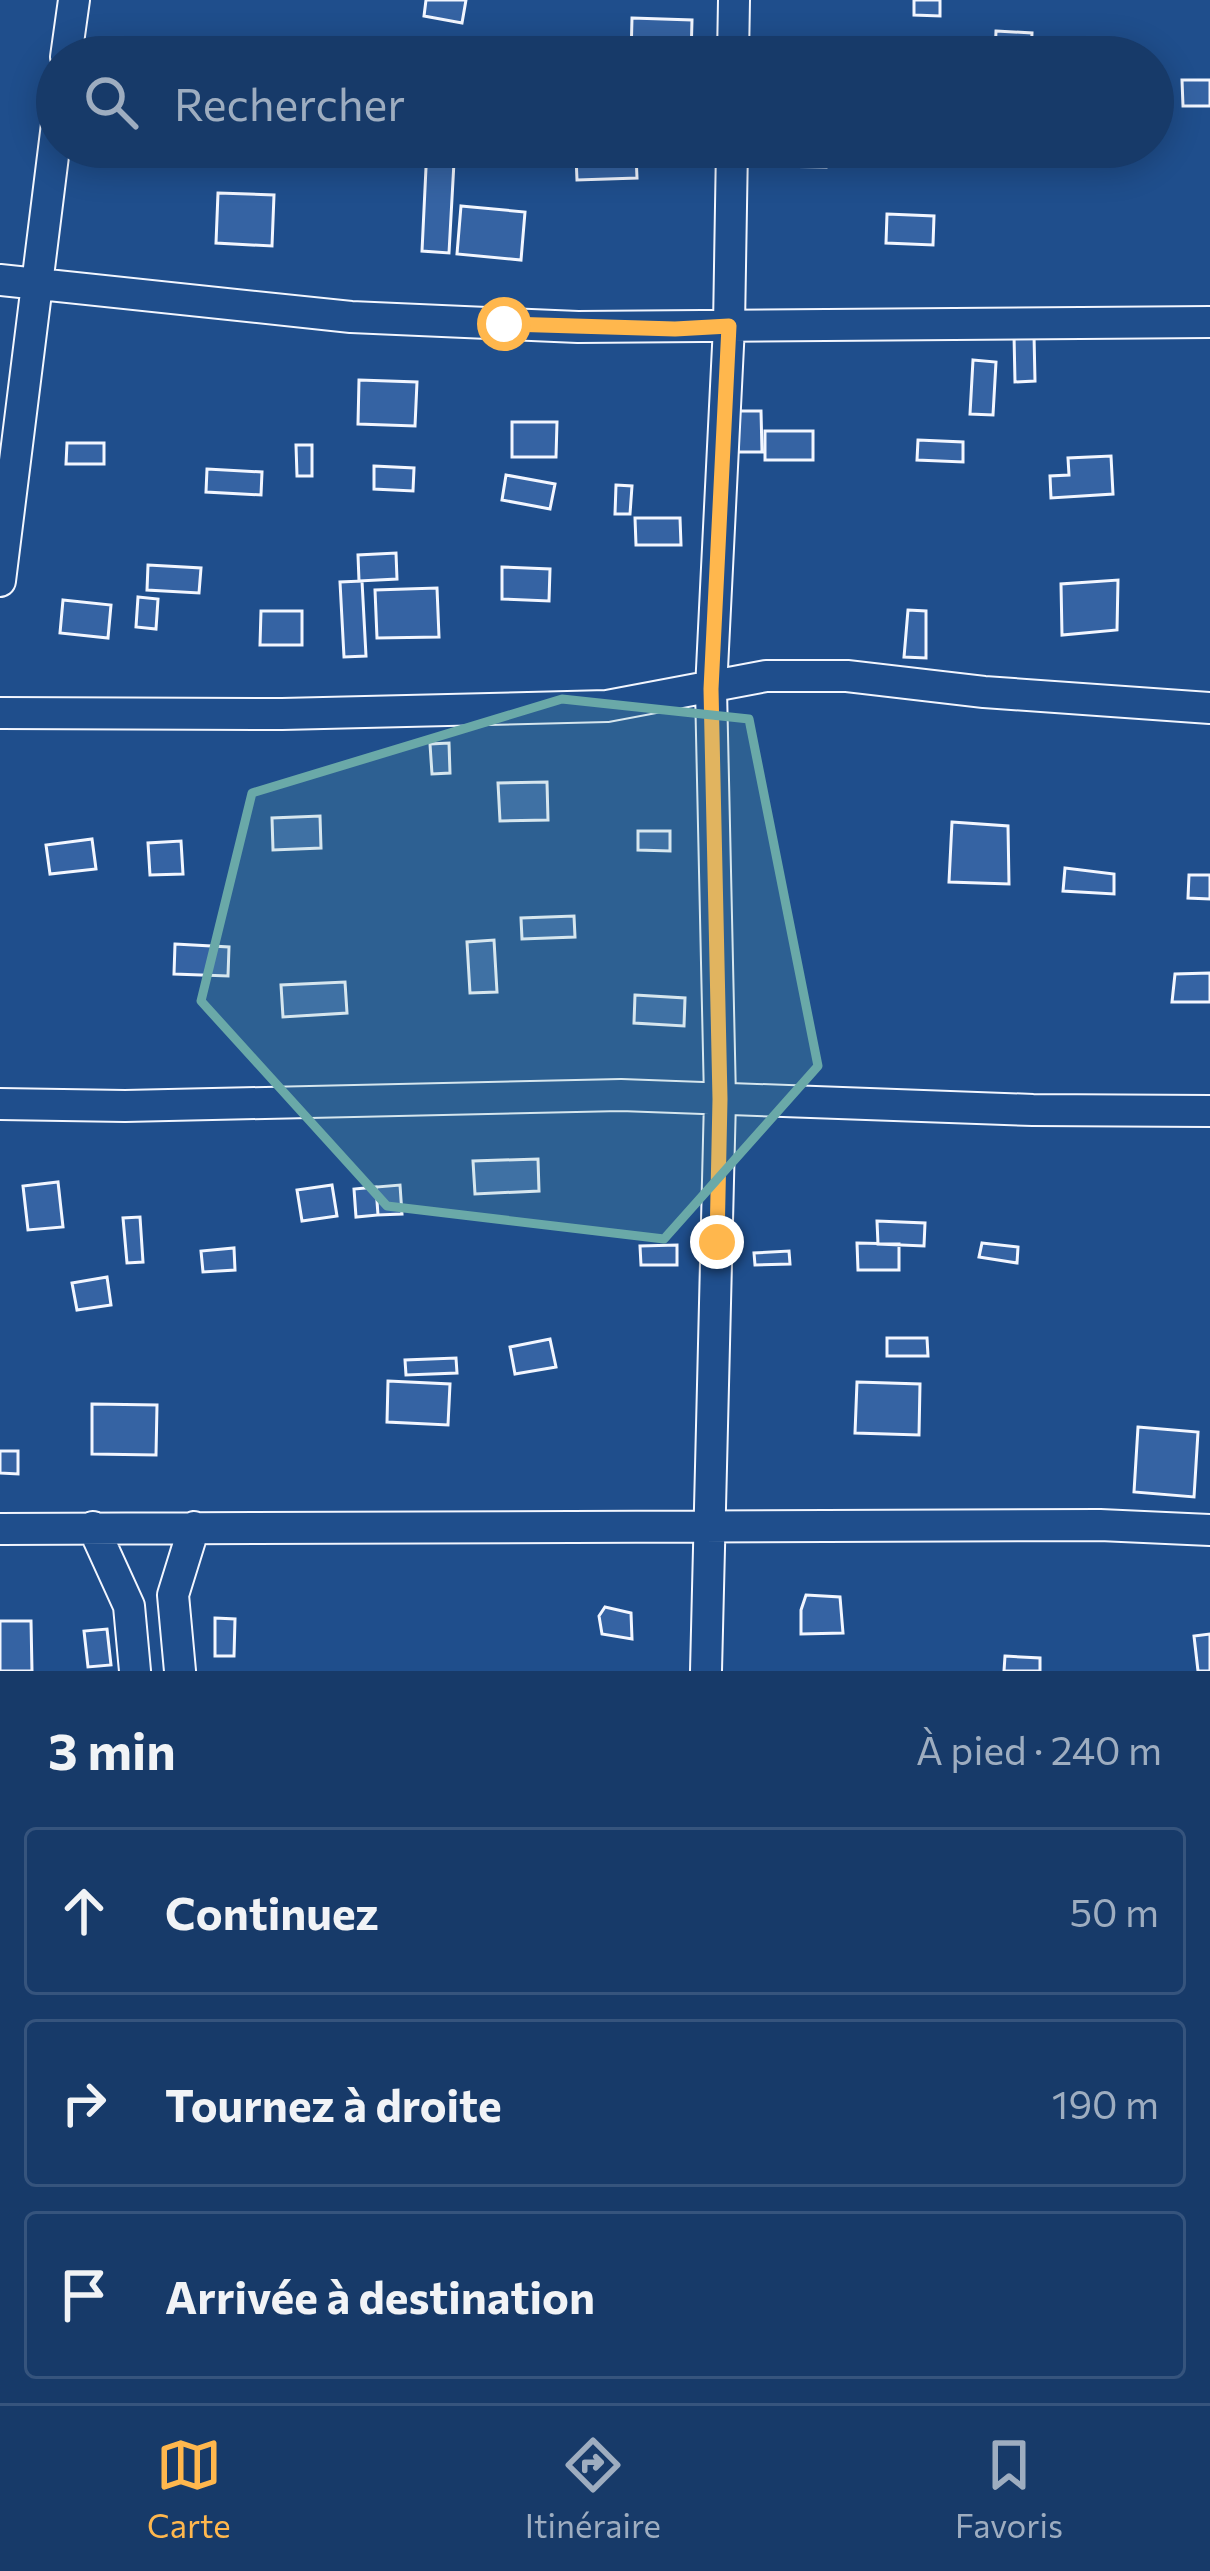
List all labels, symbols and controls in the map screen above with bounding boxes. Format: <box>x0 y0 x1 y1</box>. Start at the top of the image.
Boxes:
search box <box>36 36 1174 168</box>
icon: search <box>78 69 144 135</box>
text: Rechercher <box>174 75 405 130</box>
route start <box>477 297 531 351</box>
route end <box>690 1215 744 1269</box>
text: 3 min <box>48 1718 176 1781</box>
text: À pied · 240 m <box>916 1725 1162 1773</box>
icon: ahead <box>51 1878 117 1944</box>
text: Continuez <box>165 1884 379 1939</box>
text: 50 m <box>1070 1887 1159 1935</box>
icon: right <box>51 2070 117 2136</box>
text: Tournez à droite <box>165 2076 502 2131</box>
text: 190 m <box>1052 2079 1159 2127</box>
icon: arrive <box>51 2262 117 2328</box>
text: Arrivée à destination <box>165 2268 595 2323</box>
tab: Carte <box>147 2432 231 2545</box>
tab: Itinéraire <box>525 2432 661 2545</box>
tab: Favoris <box>955 2432 1063 2545</box>

